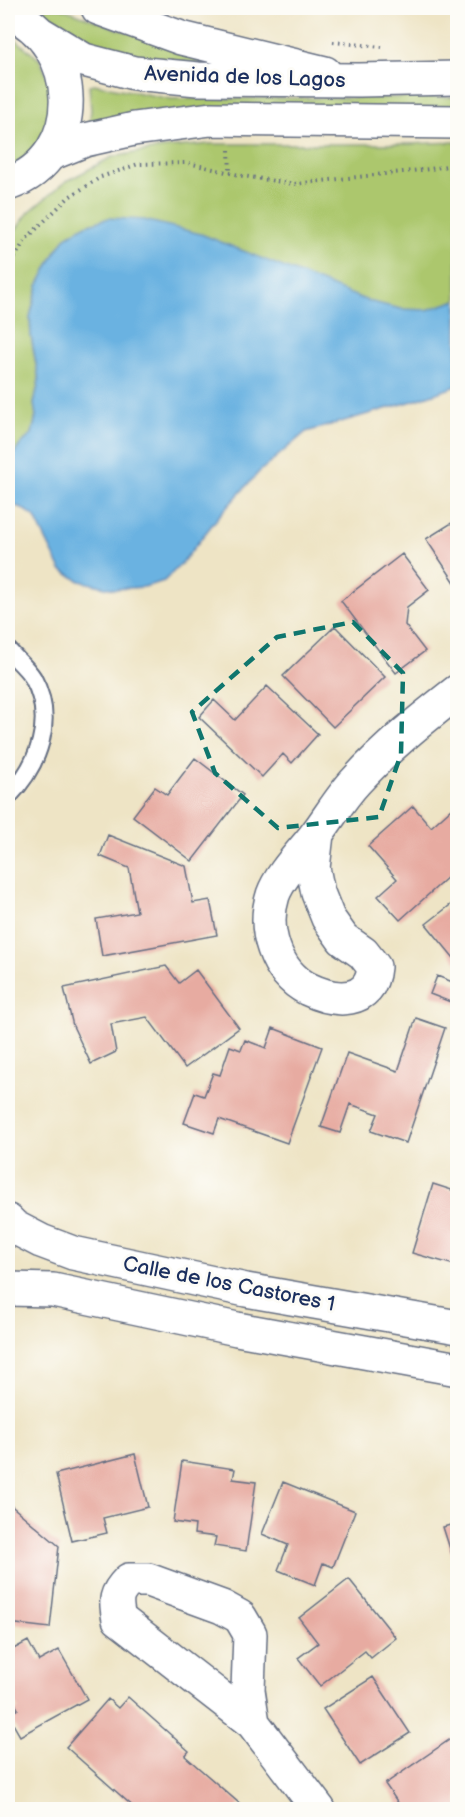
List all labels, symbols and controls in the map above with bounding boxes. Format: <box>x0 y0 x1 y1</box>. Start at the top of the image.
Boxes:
street label: Avenida de los Lagos <box>144 61 346 93</box>
street label: Calle de los Castores 1 <box>121 1251 337 1317</box>

